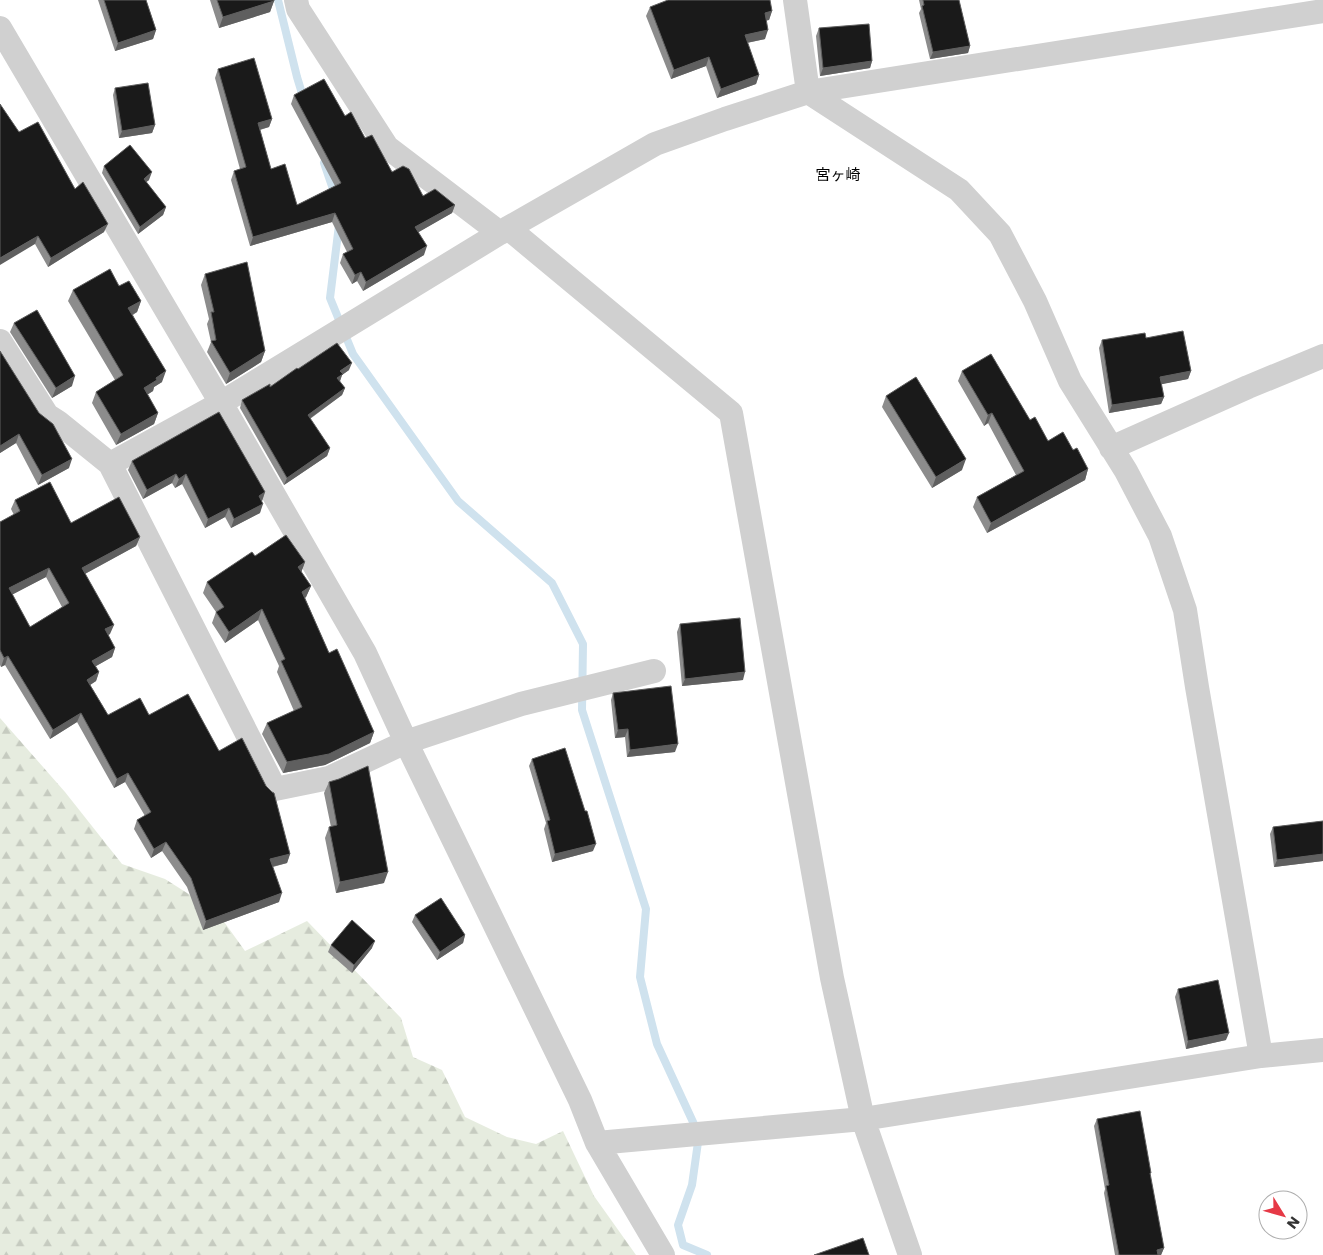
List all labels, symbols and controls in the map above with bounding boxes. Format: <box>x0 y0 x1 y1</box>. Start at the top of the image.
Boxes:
district label: 宮ヶ崎 <box>815 164 861 185</box>
north arrow <box>1258 1190 1308 1240</box>
text: N <box>1282 1213 1305 1233</box>

